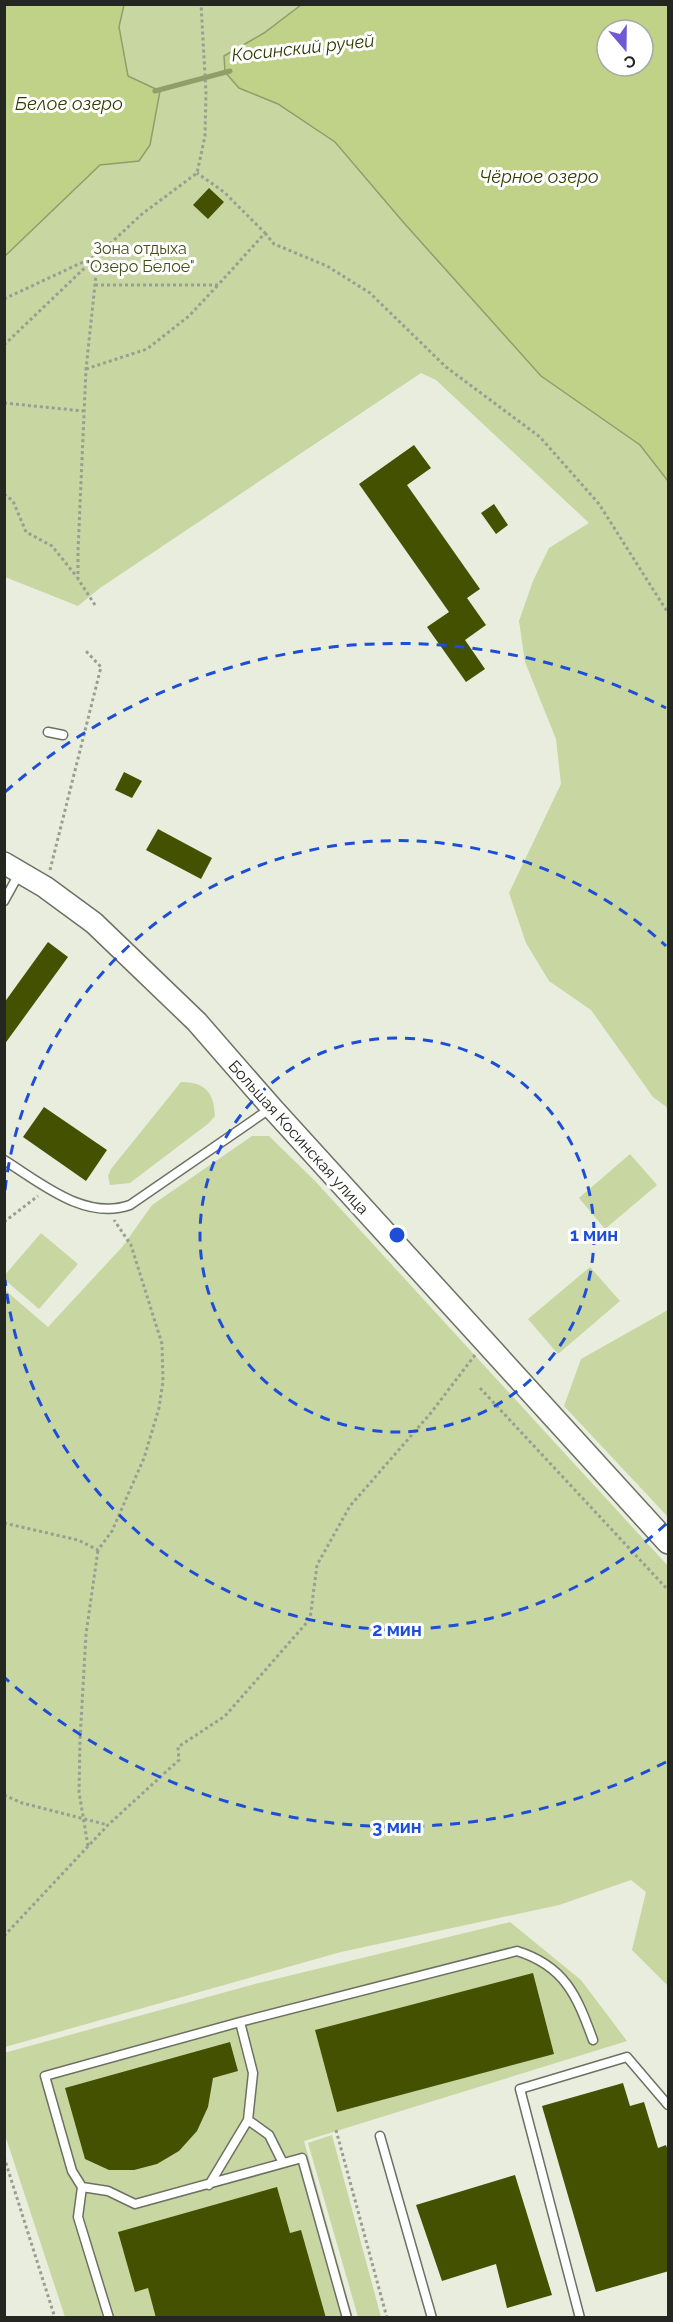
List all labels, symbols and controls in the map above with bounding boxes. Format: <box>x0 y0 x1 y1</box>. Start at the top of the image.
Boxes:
north arrow <box>595 18 655 78</box>
water label: Косинский ручей <box>231 30 375 65</box>
text: С <box>622 51 638 72</box>
water label: Белое озеро <box>15 93 123 114</box>
water label: Чёрное озеро <box>479 166 599 187</box>
park label: Зона отдыха "Озеро Белое" <box>85 239 195 276</box>
street label: Большая Косинская улица <box>224 1056 373 1218</box>
text: 1 мин <box>570 1224 618 1245</box>
centre of rings <box>387 1225 407 1245</box>
text: 2 мин <box>372 1619 422 1640</box>
text: 3 мин <box>372 1816 422 1837</box>

